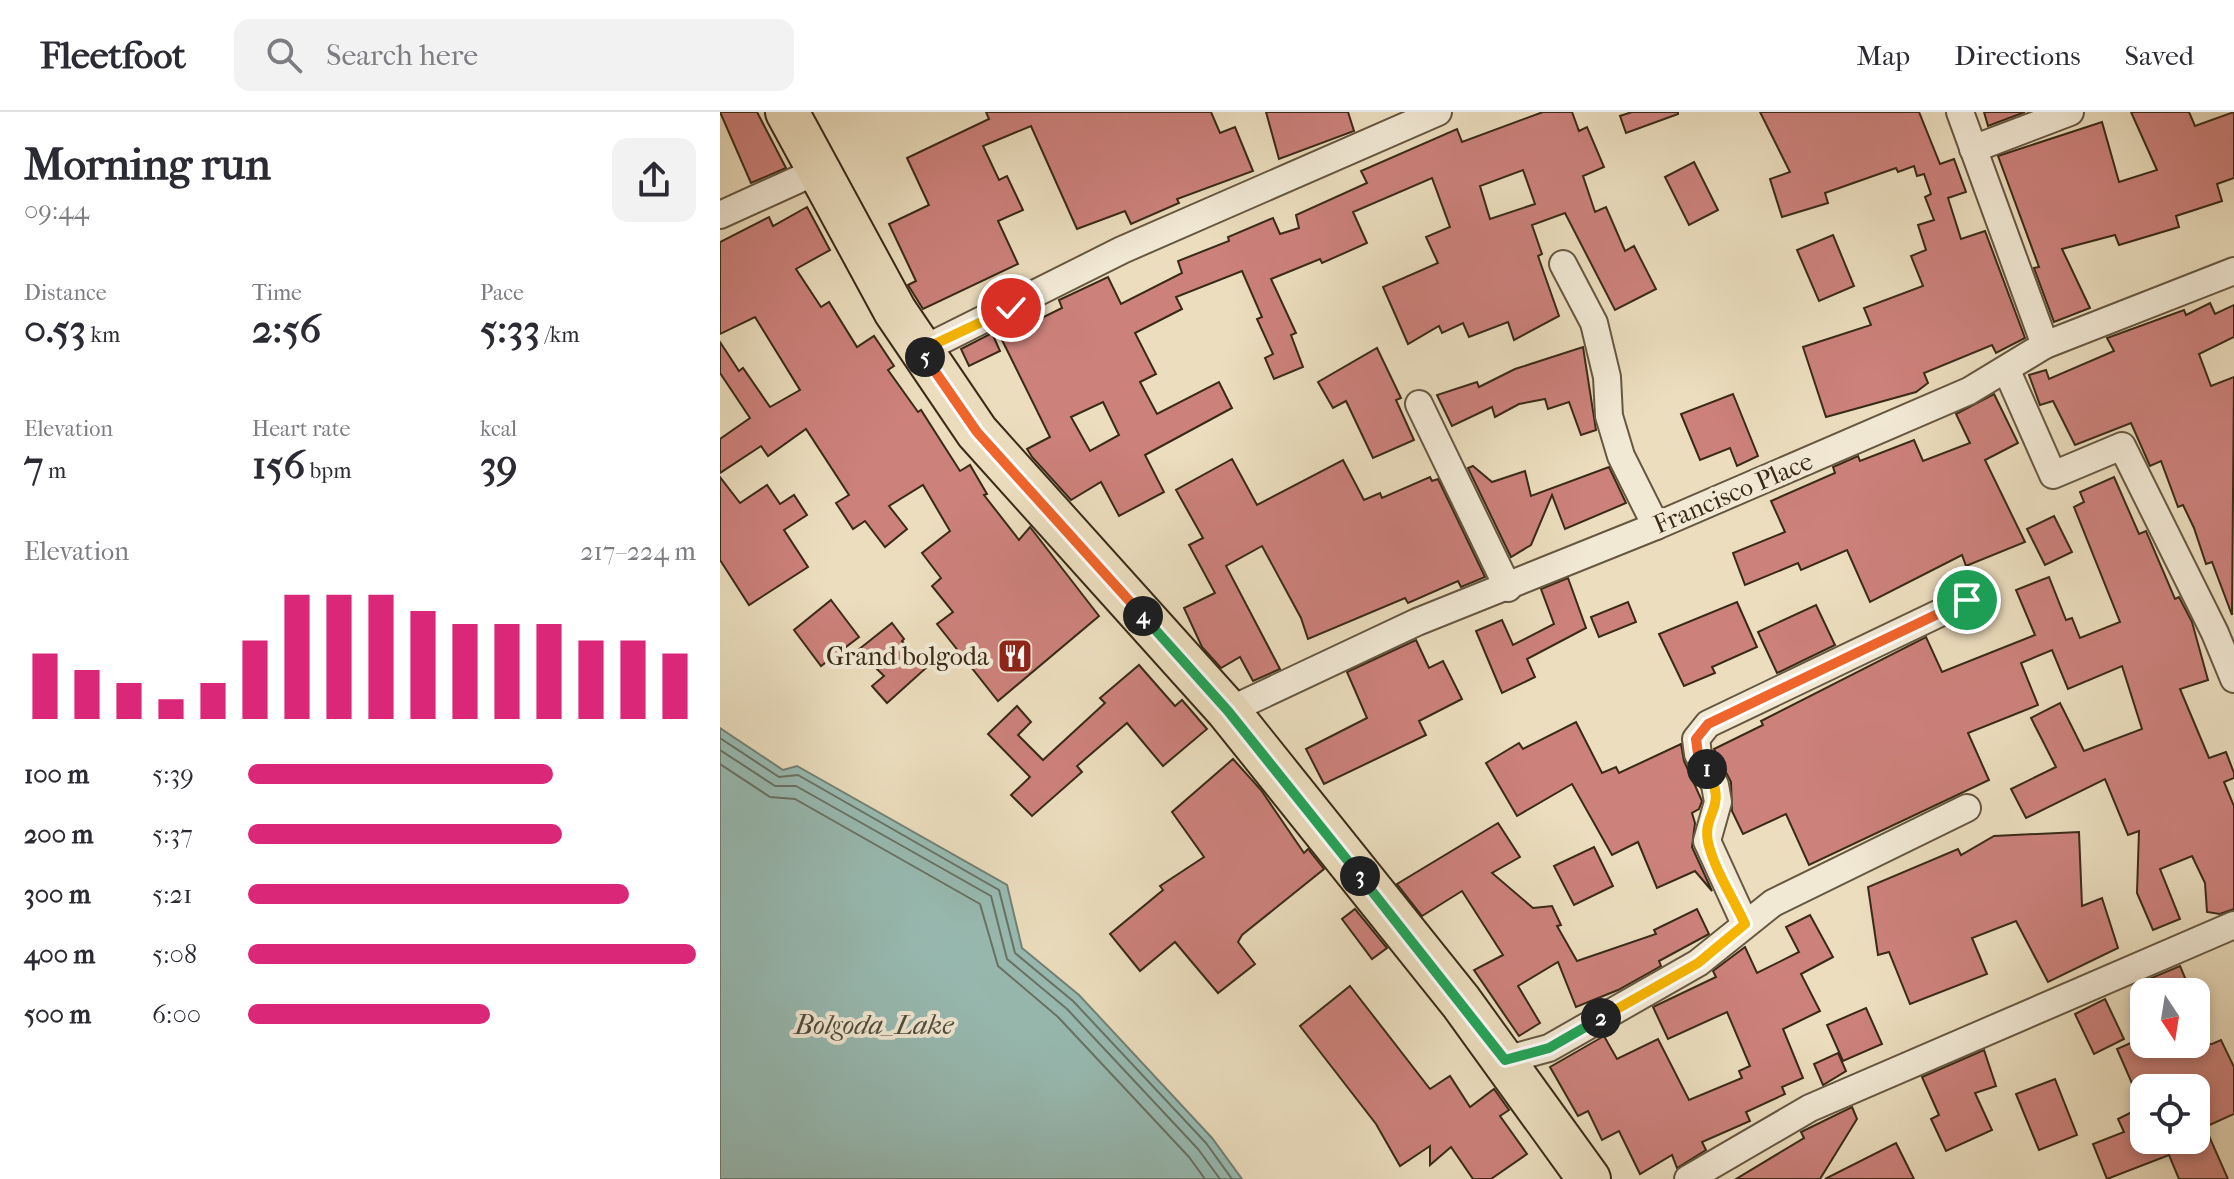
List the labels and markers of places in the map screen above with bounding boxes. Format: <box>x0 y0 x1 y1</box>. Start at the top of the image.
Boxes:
pin <box>977 274 1045 342</box>
pin: 5 <box>905 337 945 377</box>
pin <box>1933 566 2001 634</box>
pin: 4 <box>1123 596 1163 636</box>
restaurant icon: Grand bolgoda <box>996 637 1034 675</box>
place label: Grand bolgoda <box>826 641 990 672</box>
pin: 1 <box>1687 749 1727 789</box>
pin: 3 <box>1340 856 1380 896</box>
pin: 2 <box>1581 998 1621 1038</box>

